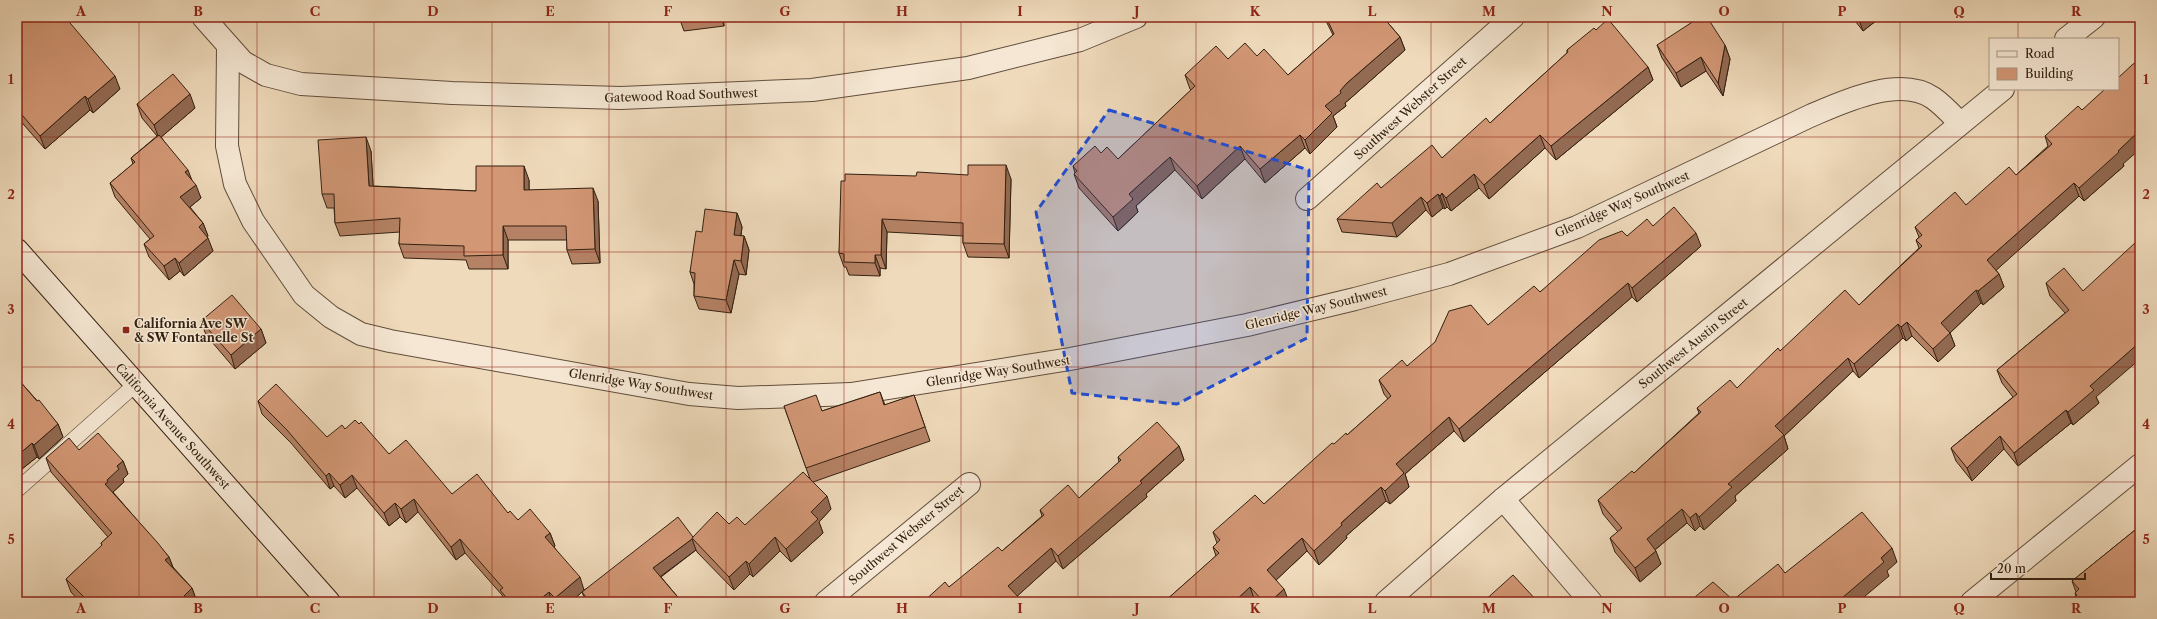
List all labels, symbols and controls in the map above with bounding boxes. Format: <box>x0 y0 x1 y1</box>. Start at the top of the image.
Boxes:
text: A <box>75 3 87 19</box>
text: B <box>193 3 203 19</box>
text: C <box>310 3 320 19</box>
text: D <box>427 3 439 19</box>
text: E <box>545 3 555 19</box>
text: F <box>664 3 673 19</box>
text: G <box>779 3 791 19</box>
text: H <box>896 3 908 19</box>
text: I <box>1017 3 1023 19</box>
text: J <box>1132 3 1140 19</box>
text: K <box>1250 3 1261 19</box>
text: L <box>1368 3 1377 19</box>
text: M <box>1482 3 1496 19</box>
text: N <box>1601 3 1613 19</box>
text: O <box>1718 3 1730 19</box>
text: P <box>1838 3 1847 19</box>
text: Q <box>1953 3 1965 19</box>
text: R <box>2071 3 2082 19</box>
legend <box>1989 38 2119 90</box>
text: Road <box>2025 46 2055 61</box>
street label: Southwest Webster Street <box>1351 53 1470 162</box>
text: Building <box>2025 66 2073 81</box>
text: 1 <box>8 71 14 87</box>
text: 1 <box>2143 71 2149 87</box>
street label: Gatewood Road Southwest <box>604 85 759 105</box>
street label: Glenridge Way Southwest <box>1552 167 1692 241</box>
text: 2 <box>7 186 15 202</box>
text: 2 <box>2142 186 2150 202</box>
street label: Glenridge Way Southwest <box>1243 283 1389 333</box>
street label: Southwest Austin Street <box>1636 294 1751 392</box>
text: 3 <box>7 301 15 317</box>
text: 3 <box>2142 301 2150 317</box>
place label: California Ave SW & SW Fontanelle St <box>134 316 253 345</box>
marker: California Ave SW & SW Fontanelle St <box>121 325 131 335</box>
street label: Glenridge Way Southwest <box>925 352 1072 390</box>
street label: California Avenue Southwest <box>112 360 234 493</box>
street label: Glenridge Way Southwest <box>568 365 715 403</box>
text: 4 <box>7 416 15 432</box>
text: 4 <box>2142 416 2150 432</box>
street label: Southwest Webster Street <box>845 482 967 588</box>
text: 5 <box>7 531 15 547</box>
text: 5 <box>2142 531 2150 547</box>
scale bar <box>1991 555 2085 581</box>
text: 20 m <box>1997 561 2026 576</box>
text: A <box>75 600 87 616</box>
text: B <box>193 600 203 616</box>
text: C <box>310 600 320 616</box>
text: D <box>427 600 439 616</box>
text: E <box>545 600 555 616</box>
text: F <box>664 600 673 616</box>
text: G <box>779 600 791 616</box>
text: H <box>896 600 908 616</box>
text: I <box>1017 600 1023 616</box>
text: J <box>1132 600 1140 616</box>
text: K <box>1250 600 1261 616</box>
text: L <box>1368 600 1377 616</box>
text: M <box>1482 600 1496 616</box>
text: N <box>1601 600 1613 616</box>
text: O <box>1718 600 1730 616</box>
text: P <box>1838 600 1847 616</box>
text: Q <box>1953 600 1965 616</box>
text: R <box>2071 600 2082 616</box>

